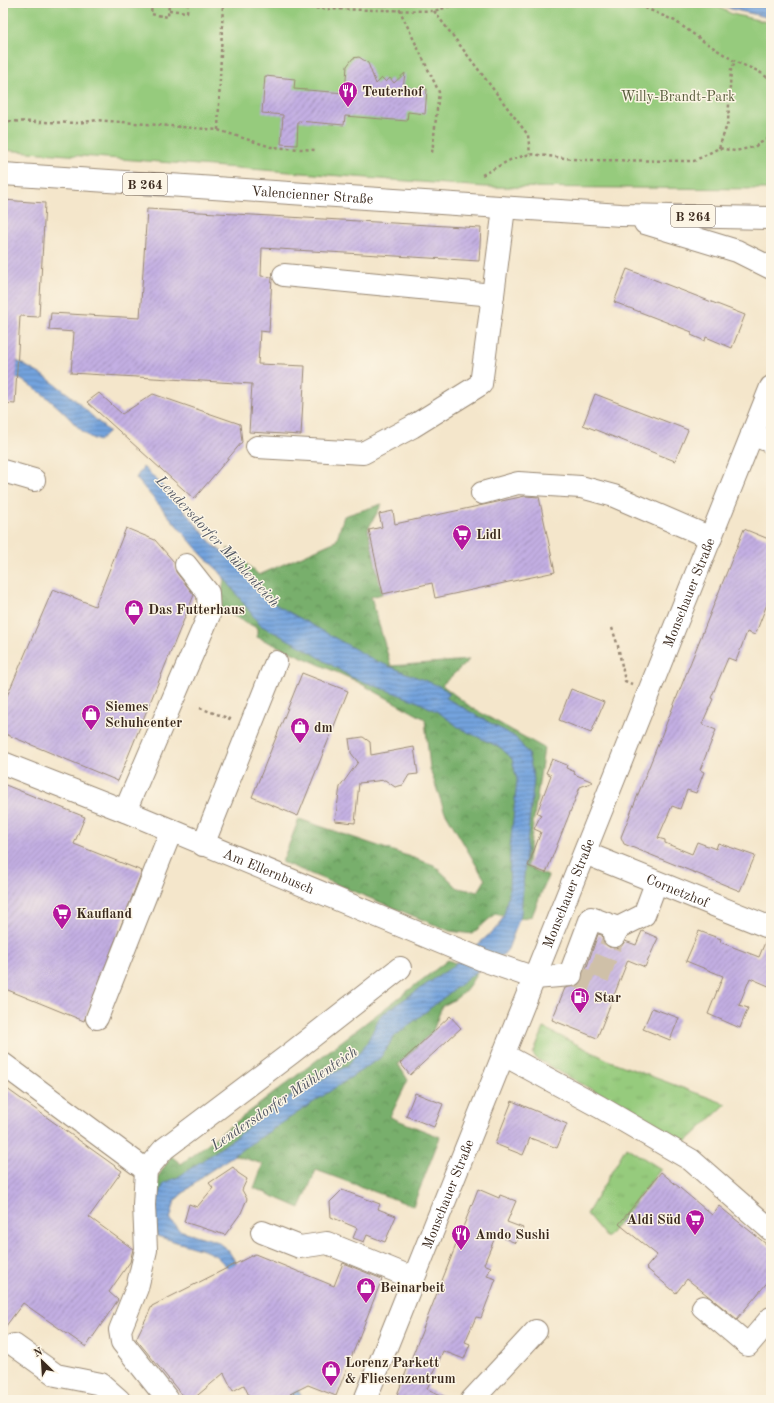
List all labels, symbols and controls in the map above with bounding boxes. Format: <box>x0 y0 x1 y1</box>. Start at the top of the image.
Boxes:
restaurant icon: Teuterhof <box>337 80 359 108</box>
place label: Teuterhof <box>362 85 424 99</box>
park label: Willy-Brandt-Park <box>621 90 735 104</box>
road number: B 264 <box>123 173 167 195</box>
street label: Valencienner Straße <box>251 184 374 207</box>
road number: B 264 <box>671 205 715 227</box>
water label: Lendersdorfer Mühlenteich <box>152 473 282 611</box>
supermarket icon: Lidl <box>451 523 473 551</box>
place label: Lidl <box>476 528 501 542</box>
street label: Monschauer Straße <box>661 536 718 650</box>
shop icon: Das Futterhaus <box>123 598 145 626</box>
place label: Das Futterhaus <box>148 603 245 617</box>
place label: Siemes Schuhcenter <box>105 700 182 730</box>
shop icon: Siemes Schuhcenter <box>80 703 102 731</box>
shop icon: dm <box>289 716 311 744</box>
place label: dm <box>314 721 333 735</box>
street label: Monschauer Straße <box>541 837 597 950</box>
street label: Am Ellernbusch <box>221 847 316 897</box>
street label: Cornetzhof <box>644 872 712 911</box>
supermarket icon: Kaufland <box>51 902 73 930</box>
place label: Kaufland <box>76 907 132 921</box>
fuel station icon: Star <box>569 986 591 1014</box>
place label: Star <box>594 991 621 1005</box>
water label: Lendersdorfer Mühlenteich <box>208 1044 361 1155</box>
street label: Monschauer Straße <box>420 1138 477 1251</box>
supermarket icon: Aldi Süd <box>684 1208 706 1236</box>
place label: Aldi Süd <box>627 1213 681 1227</box>
restaurant icon: Amdo Sushi <box>450 1223 472 1251</box>
place label: Amdo Sushi <box>475 1228 550 1242</box>
shop icon: Beinarbeit <box>355 1276 377 1304</box>
place label: Beinarbeit <box>380 1281 445 1295</box>
north arrow <box>22 1341 62 1381</box>
text: N <box>32 1346 45 1360</box>
place label: Lorenz Parkett & Fliesenzentrum <box>345 1356 456 1386</box>
shop icon: Lorenz Parkett & Fliesenzentrum <box>320 1359 342 1387</box>

